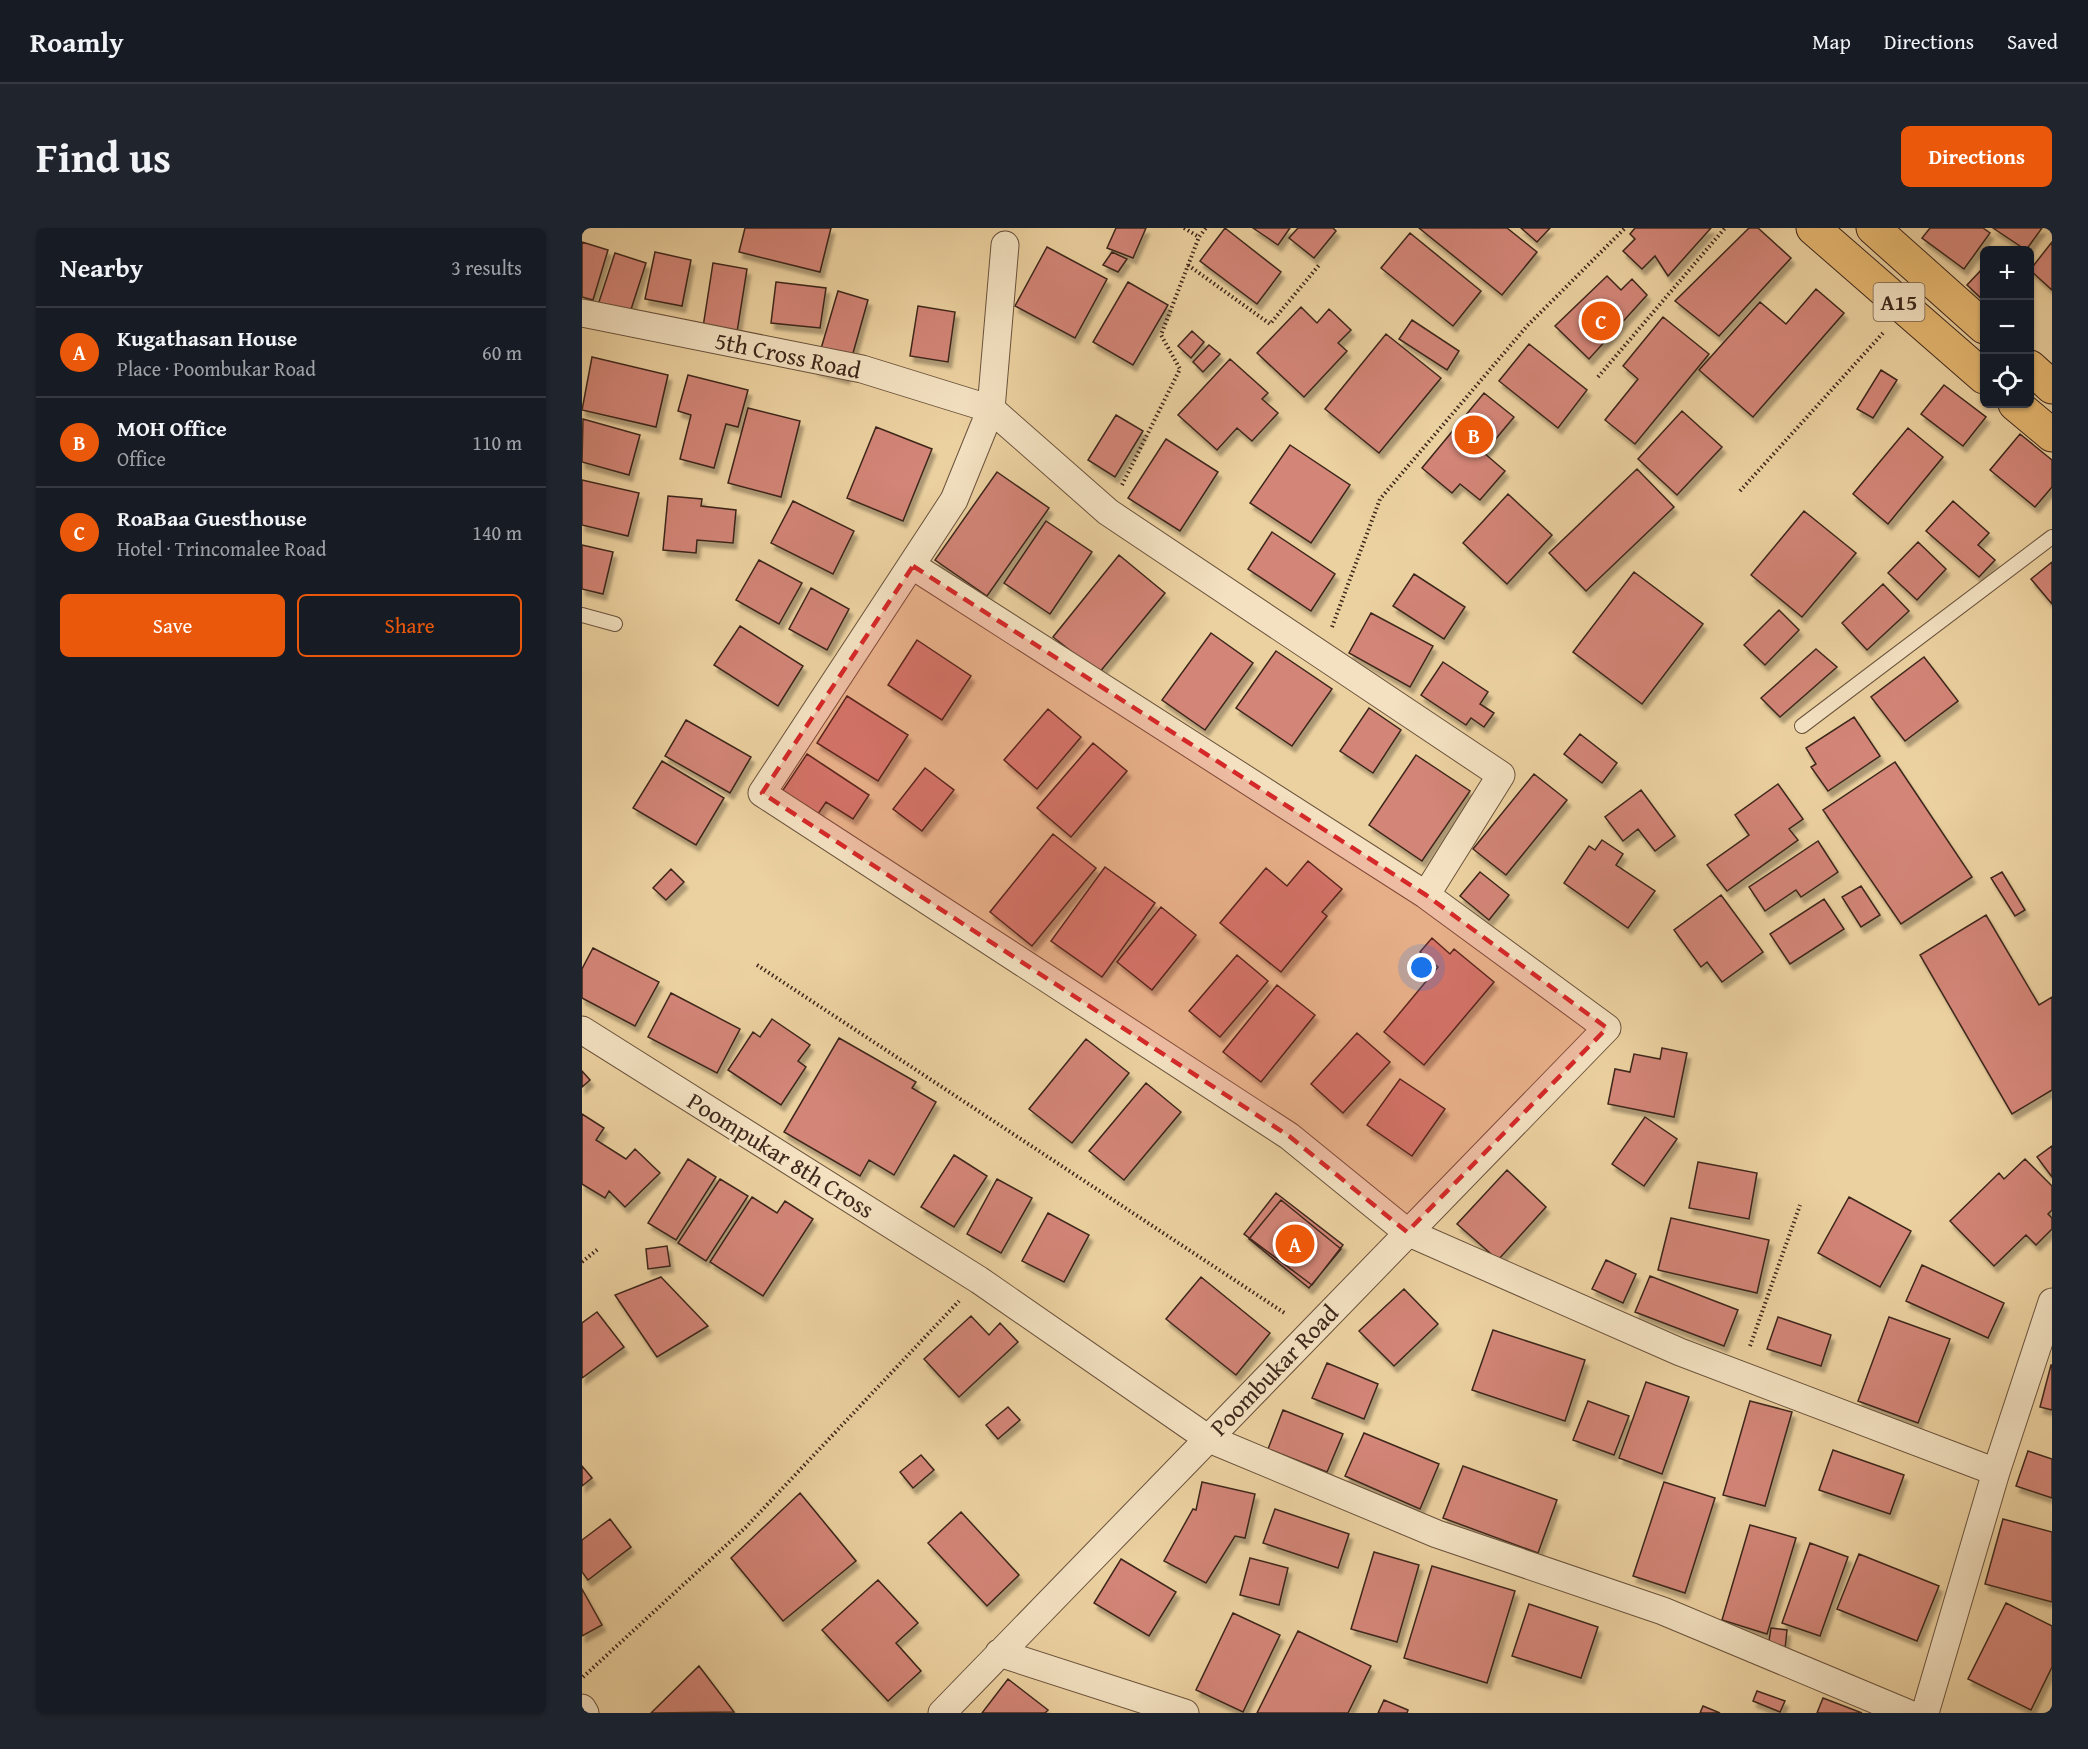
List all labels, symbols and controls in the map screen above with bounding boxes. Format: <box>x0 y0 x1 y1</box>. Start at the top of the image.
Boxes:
text: Roamly <box>30 21 124 62</box>
text: Map <box>1812 26 1851 57</box>
text: Directions <box>1884 26 1974 57</box>
text: Saved <box>2007 26 2058 57</box>
text: Find us <box>36 126 171 187</box>
button: Directions <box>1901 126 2052 187</box>
map controls <box>1980 246 2034 408</box>
button: + <box>1980 246 2034 300</box>
text: Nearby <box>60 248 143 287</box>
text: 3 results <box>451 253 522 282</box>
road number: A15 <box>1874 283 1924 321</box>
pin: C <box>1582 298 1620 344</box>
button: − <box>1980 300 2034 354</box>
text: Kugathasan House <box>117 322 297 354</box>
street label: 5th Cross Road <box>712 322 864 388</box>
text: A <box>73 338 86 367</box>
text: 60 m <box>482 338 522 367</box>
text: Place · Poombukar Road <box>117 354 316 383</box>
button: locate <box>1980 354 2034 408</box>
text: MOH Office <box>117 412 227 444</box>
pin: B <box>1454 412 1494 458</box>
text: B <box>73 428 86 457</box>
text: 110 m <box>472 428 522 457</box>
text: Office <box>117 444 166 473</box>
text: RoaBaa Guesthouse <box>117 502 307 534</box>
text: C <box>74 518 85 547</box>
text: 140 m <box>472 518 522 547</box>
text: Hotel · Trincomalee Road <box>117 534 326 563</box>
button: Save <box>60 594 285 657</box>
button: Share <box>297 594 522 657</box>
your location <box>1407 953 1436 982</box>
street label: Poompukar 8th Cross <box>681 1083 881 1227</box>
pin: A <box>1276 1222 1314 1266</box>
street label: Poombukar Road <box>1202 1296 1346 1444</box>

